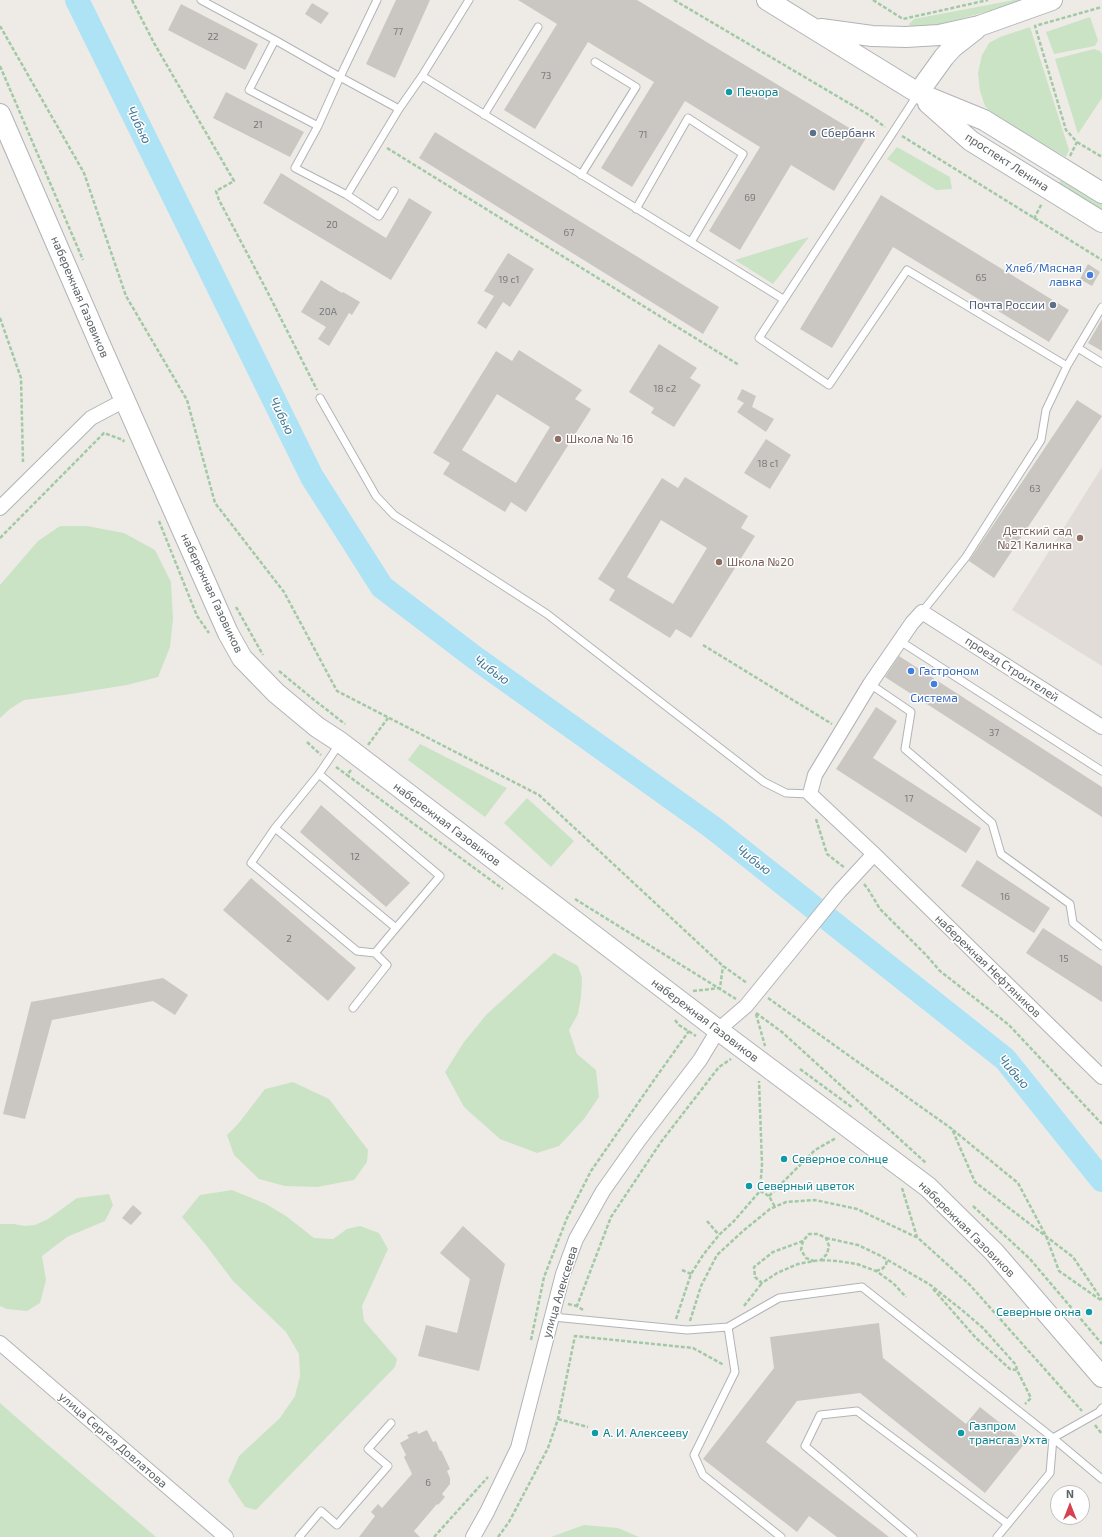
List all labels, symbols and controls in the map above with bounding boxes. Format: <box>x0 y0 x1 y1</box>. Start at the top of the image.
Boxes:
house number: 77 <box>393 26 403 38</box>
house number: 22 <box>207 31 219 43</box>
house number: 73 <box>541 70 551 82</box>
place label: Печора <box>737 85 778 99</box>
marker: Печора <box>724 87 734 97</box>
water label: Чибью <box>123 104 155 146</box>
house number: 21 <box>253 119 263 131</box>
place label: Сбербанк <box>821 126 875 140</box>
marker: Сбербанк <box>808 128 818 138</box>
house number: 71 <box>638 129 648 141</box>
street label: проспект Ленина <box>962 130 1052 194</box>
house number: 69 <box>744 192 756 204</box>
house number: 20 <box>326 219 338 231</box>
house number: 67 <box>564 227 574 239</box>
street label: набережная Газовиков <box>48 234 112 360</box>
place label: Хлеб/Мясная лавка <box>1005 261 1082 289</box>
marker: Хлеб/Мясная лавка <box>1085 270 1095 280</box>
house number: 65 <box>975 272 987 284</box>
house number: 19 с1 <box>499 274 519 286</box>
place label: Почта России <box>969 298 1045 312</box>
marker: Почта России <box>1048 300 1058 310</box>
house number: 20А <box>319 306 337 318</box>
house number: 18 с2 <box>654 383 676 395</box>
water label: Чибью <box>266 395 298 437</box>
place label: Школа № 16 <box>566 432 633 446</box>
marker: Школа № 16 <box>553 434 563 444</box>
house number: 18 с1 <box>757 458 779 470</box>
house number: 63 <box>1029 483 1041 495</box>
place label: Детский сад №21 Калинка <box>997 524 1072 552</box>
street label: набережная Газовиков <box>178 531 246 655</box>
marker: Детский сад №21 Калинка <box>1075 533 1085 543</box>
place label: Школа №20 <box>727 555 794 569</box>
marker: Школа №20 <box>714 557 724 567</box>
street label: проезд Строителей <box>962 633 1062 705</box>
water label: Чибью <box>471 652 513 688</box>
place label: Гастроном <box>919 664 979 678</box>
marker: Гастроном <box>906 666 916 676</box>
marker: Система <box>929 679 939 689</box>
place label: Система <box>910 691 958 705</box>
house number: 37 <box>989 727 999 739</box>
street label: набережная Газовиков <box>391 779 503 869</box>
house number: 17 <box>904 793 914 805</box>
water label: Чибью <box>733 842 775 878</box>
house number: 12 <box>350 851 360 863</box>
house number: 16 <box>1000 891 1010 903</box>
street label: набережная Нефтяников <box>932 911 1044 1021</box>
house number: 2 <box>286 933 292 945</box>
house number: 15 <box>1059 953 1069 965</box>
street label: набережная Газовиков <box>649 975 761 1065</box>
water label: Чибью <box>995 1052 1033 1092</box>
place label: Северное солнце <box>792 1152 888 1166</box>
marker: Северное солнце <box>779 1154 789 1164</box>
street label: набережная Газовиков <box>916 1178 1018 1280</box>
place label: Северный цветок <box>757 1179 855 1193</box>
marker: Северный цветок <box>744 1181 754 1191</box>
street label: улица Алексеева <box>539 1244 581 1340</box>
place label: Северные окна <box>996 1305 1081 1319</box>
marker: Северные окна <box>1084 1307 1094 1317</box>
street label: улица Сергея Довлатова <box>56 1389 170 1491</box>
place label: Газпром трансгаз Ухта <box>969 1419 1048 1447</box>
place label: А. И. Алексееву <box>603 1426 688 1440</box>
marker: А. И. Алексееву <box>590 1428 600 1438</box>
marker: Газпром трансгаз Ухта <box>956 1428 966 1438</box>
house number: 6 <box>425 1477 431 1489</box>
north arrow <box>1050 1485 1090 1525</box>
text: N <box>1066 1487 1074 1500</box>

